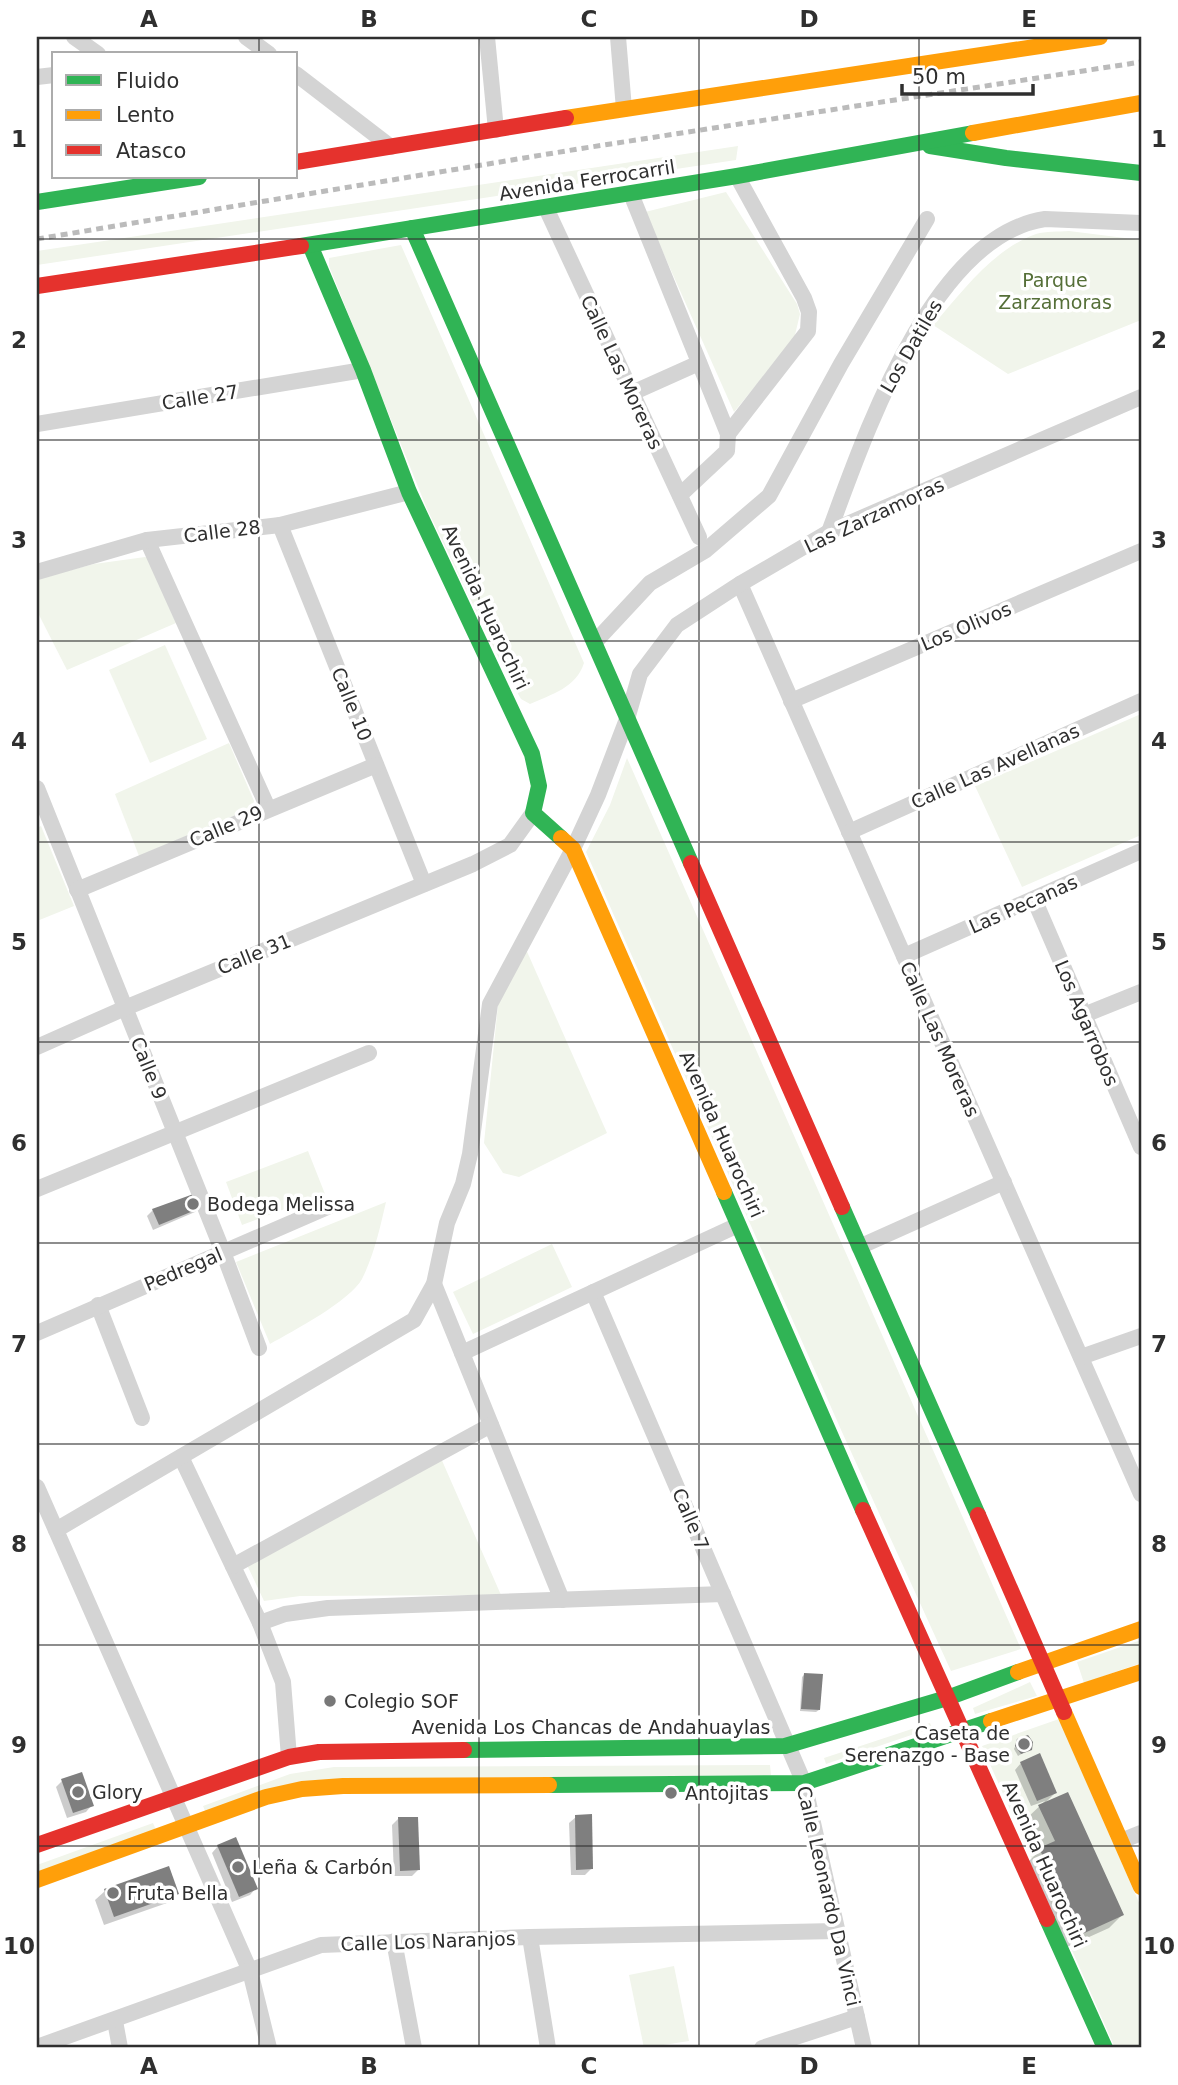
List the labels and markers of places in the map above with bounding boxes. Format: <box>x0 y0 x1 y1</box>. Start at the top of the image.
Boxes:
place label: Bodega Melissa <box>207 1193 355 1215</box>
marker: Bodega Melissa <box>185 1196 201 1212</box>
place label: Colegio SOF <box>344 1690 459 1712</box>
marker: Colegio SOF <box>322 1693 338 1709</box>
place label: Caseta de Serenazgo - Base <box>845 1722 1010 1766</box>
marker: Caseta de Serenazgo - Base <box>1016 1736 1032 1752</box>
place label: Glory <box>92 1781 143 1803</box>
place label: Antojitas <box>685 1782 769 1804</box>
marker: Glory <box>70 1784 86 1800</box>
marker: Antojitas <box>663 1785 679 1801</box>
place label: Leña & Carbón <box>252 1856 393 1878</box>
marker: Leña & Carbón <box>230 1859 246 1875</box>
place label: Fruta Bella <box>127 1882 228 1904</box>
marker: Fruta Bella <box>105 1885 121 1901</box>

